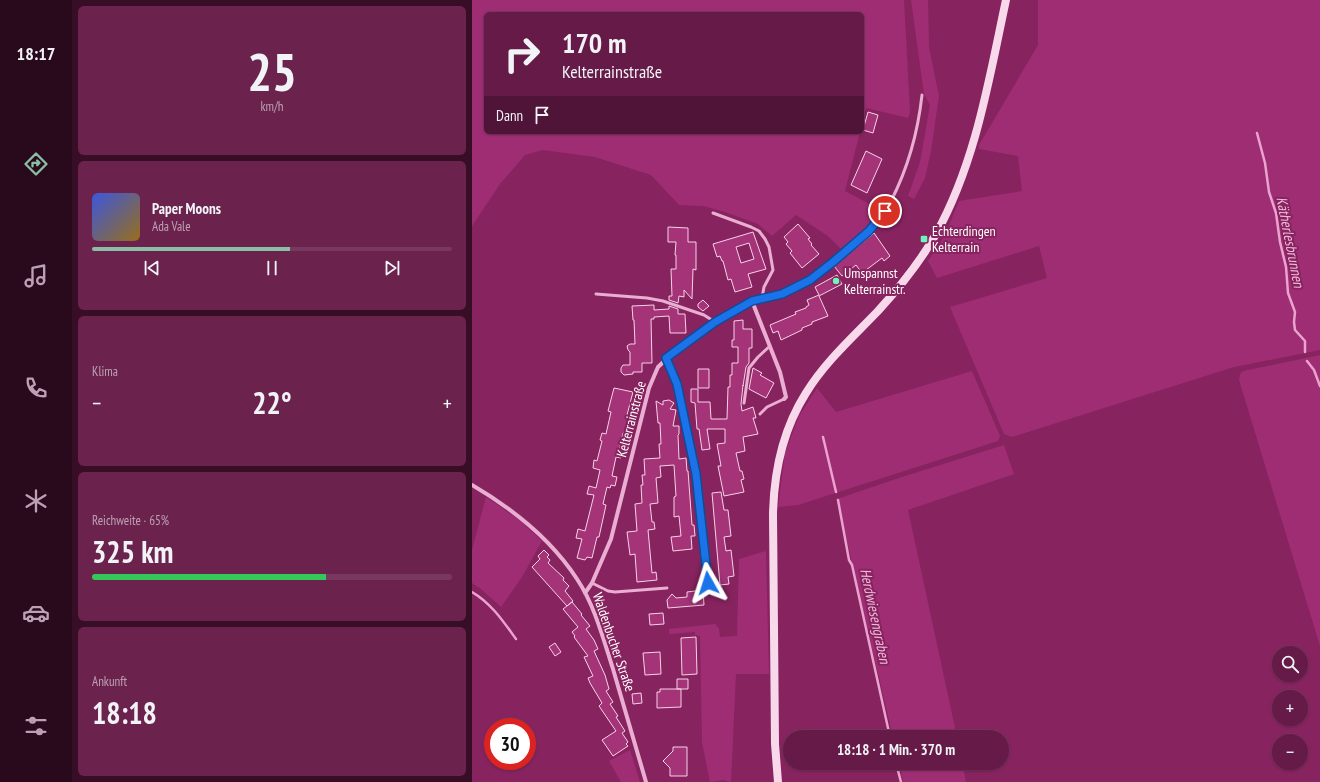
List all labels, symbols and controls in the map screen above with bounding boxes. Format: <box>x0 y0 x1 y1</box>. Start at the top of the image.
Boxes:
text: 170 m <box>562 24 626 61</box>
icon: right <box>496 28 548 80</box>
text: 25 <box>247 38 297 105</box>
text: 18:17 <box>17 42 55 65</box>
text: Kelterrainstraße <box>562 60 662 83</box>
text: km/h <box>260 98 284 115</box>
icon: arrive <box>531 104 553 126</box>
text: Dann <box>496 106 523 125</box>
icon: directions <box>22 150 50 178</box>
pin <box>868 194 902 228</box>
water label: Kätherlesbrunnen <box>1272 195 1309 290</box>
text: Paper Moons <box>152 199 221 218</box>
icon: arrive <box>874 200 896 222</box>
text: Ada Vale <box>152 218 191 235</box>
place label: Echterdingen Kelterrain <box>932 222 996 256</box>
marker: Echterdingen Kelterrain <box>919 234 929 244</box>
icon: previous <box>141 257 163 279</box>
icon: pause <box>261 257 283 279</box>
icon: next <box>381 257 403 279</box>
icon: music <box>22 262 50 290</box>
place label: Umspannst Kelterrainstr. <box>844 264 906 298</box>
marker: Umspannst Kelterrainstr. <box>831 276 841 286</box>
text: Klima <box>92 363 118 380</box>
icon: phone <box>22 374 50 402</box>
street label: Kelterrainstraße <box>612 379 650 459</box>
text: 22° <box>252 383 292 422</box>
text: − <box>92 389 101 417</box>
text: + <box>443 389 452 417</box>
icon: climate <box>22 487 50 515</box>
text: Reichweite · 65% <box>92 512 169 529</box>
text: 325 km <box>92 532 173 571</box>
position arrow <box>687 562 729 604</box>
water label: Herdwiesengraben <box>856 567 895 667</box>
street label: Waldenbucher Straße <box>589 590 639 694</box>
icon: car <box>22 599 50 627</box>
map controls <box>1272 646 1308 770</box>
button: search <box>1272 646 1308 682</box>
text: Ankunft <box>92 673 127 690</box>
button: + <box>1272 690 1308 726</box>
text: 18:18 <box>92 693 157 732</box>
icon: filters <box>22 712 50 740</box>
speed limit sign: 30 <box>484 718 536 770</box>
button: − <box>1272 734 1308 770</box>
text: 18:18 · 1 Min. · 370 m <box>837 740 955 759</box>

